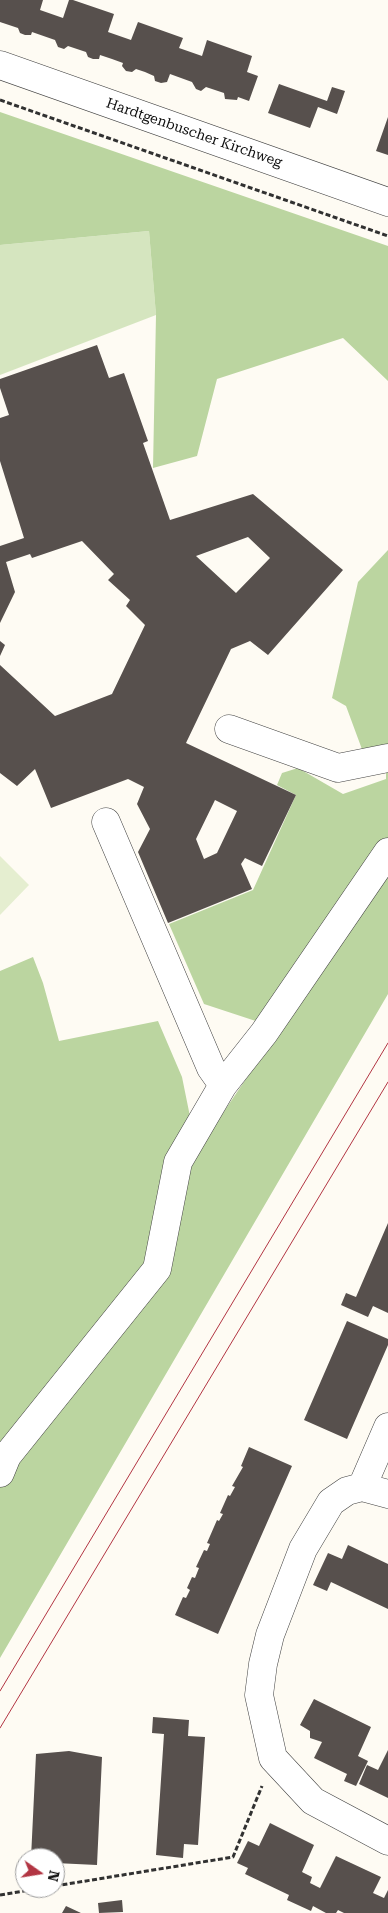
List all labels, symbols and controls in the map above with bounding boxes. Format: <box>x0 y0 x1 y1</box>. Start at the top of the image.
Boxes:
street label: Hardtgenbuscher Kirchweg <box>104 95 284 171</box>
north arrow <box>15 1848 65 1898</box>
text: N <box>45 1869 63 1883</box>

